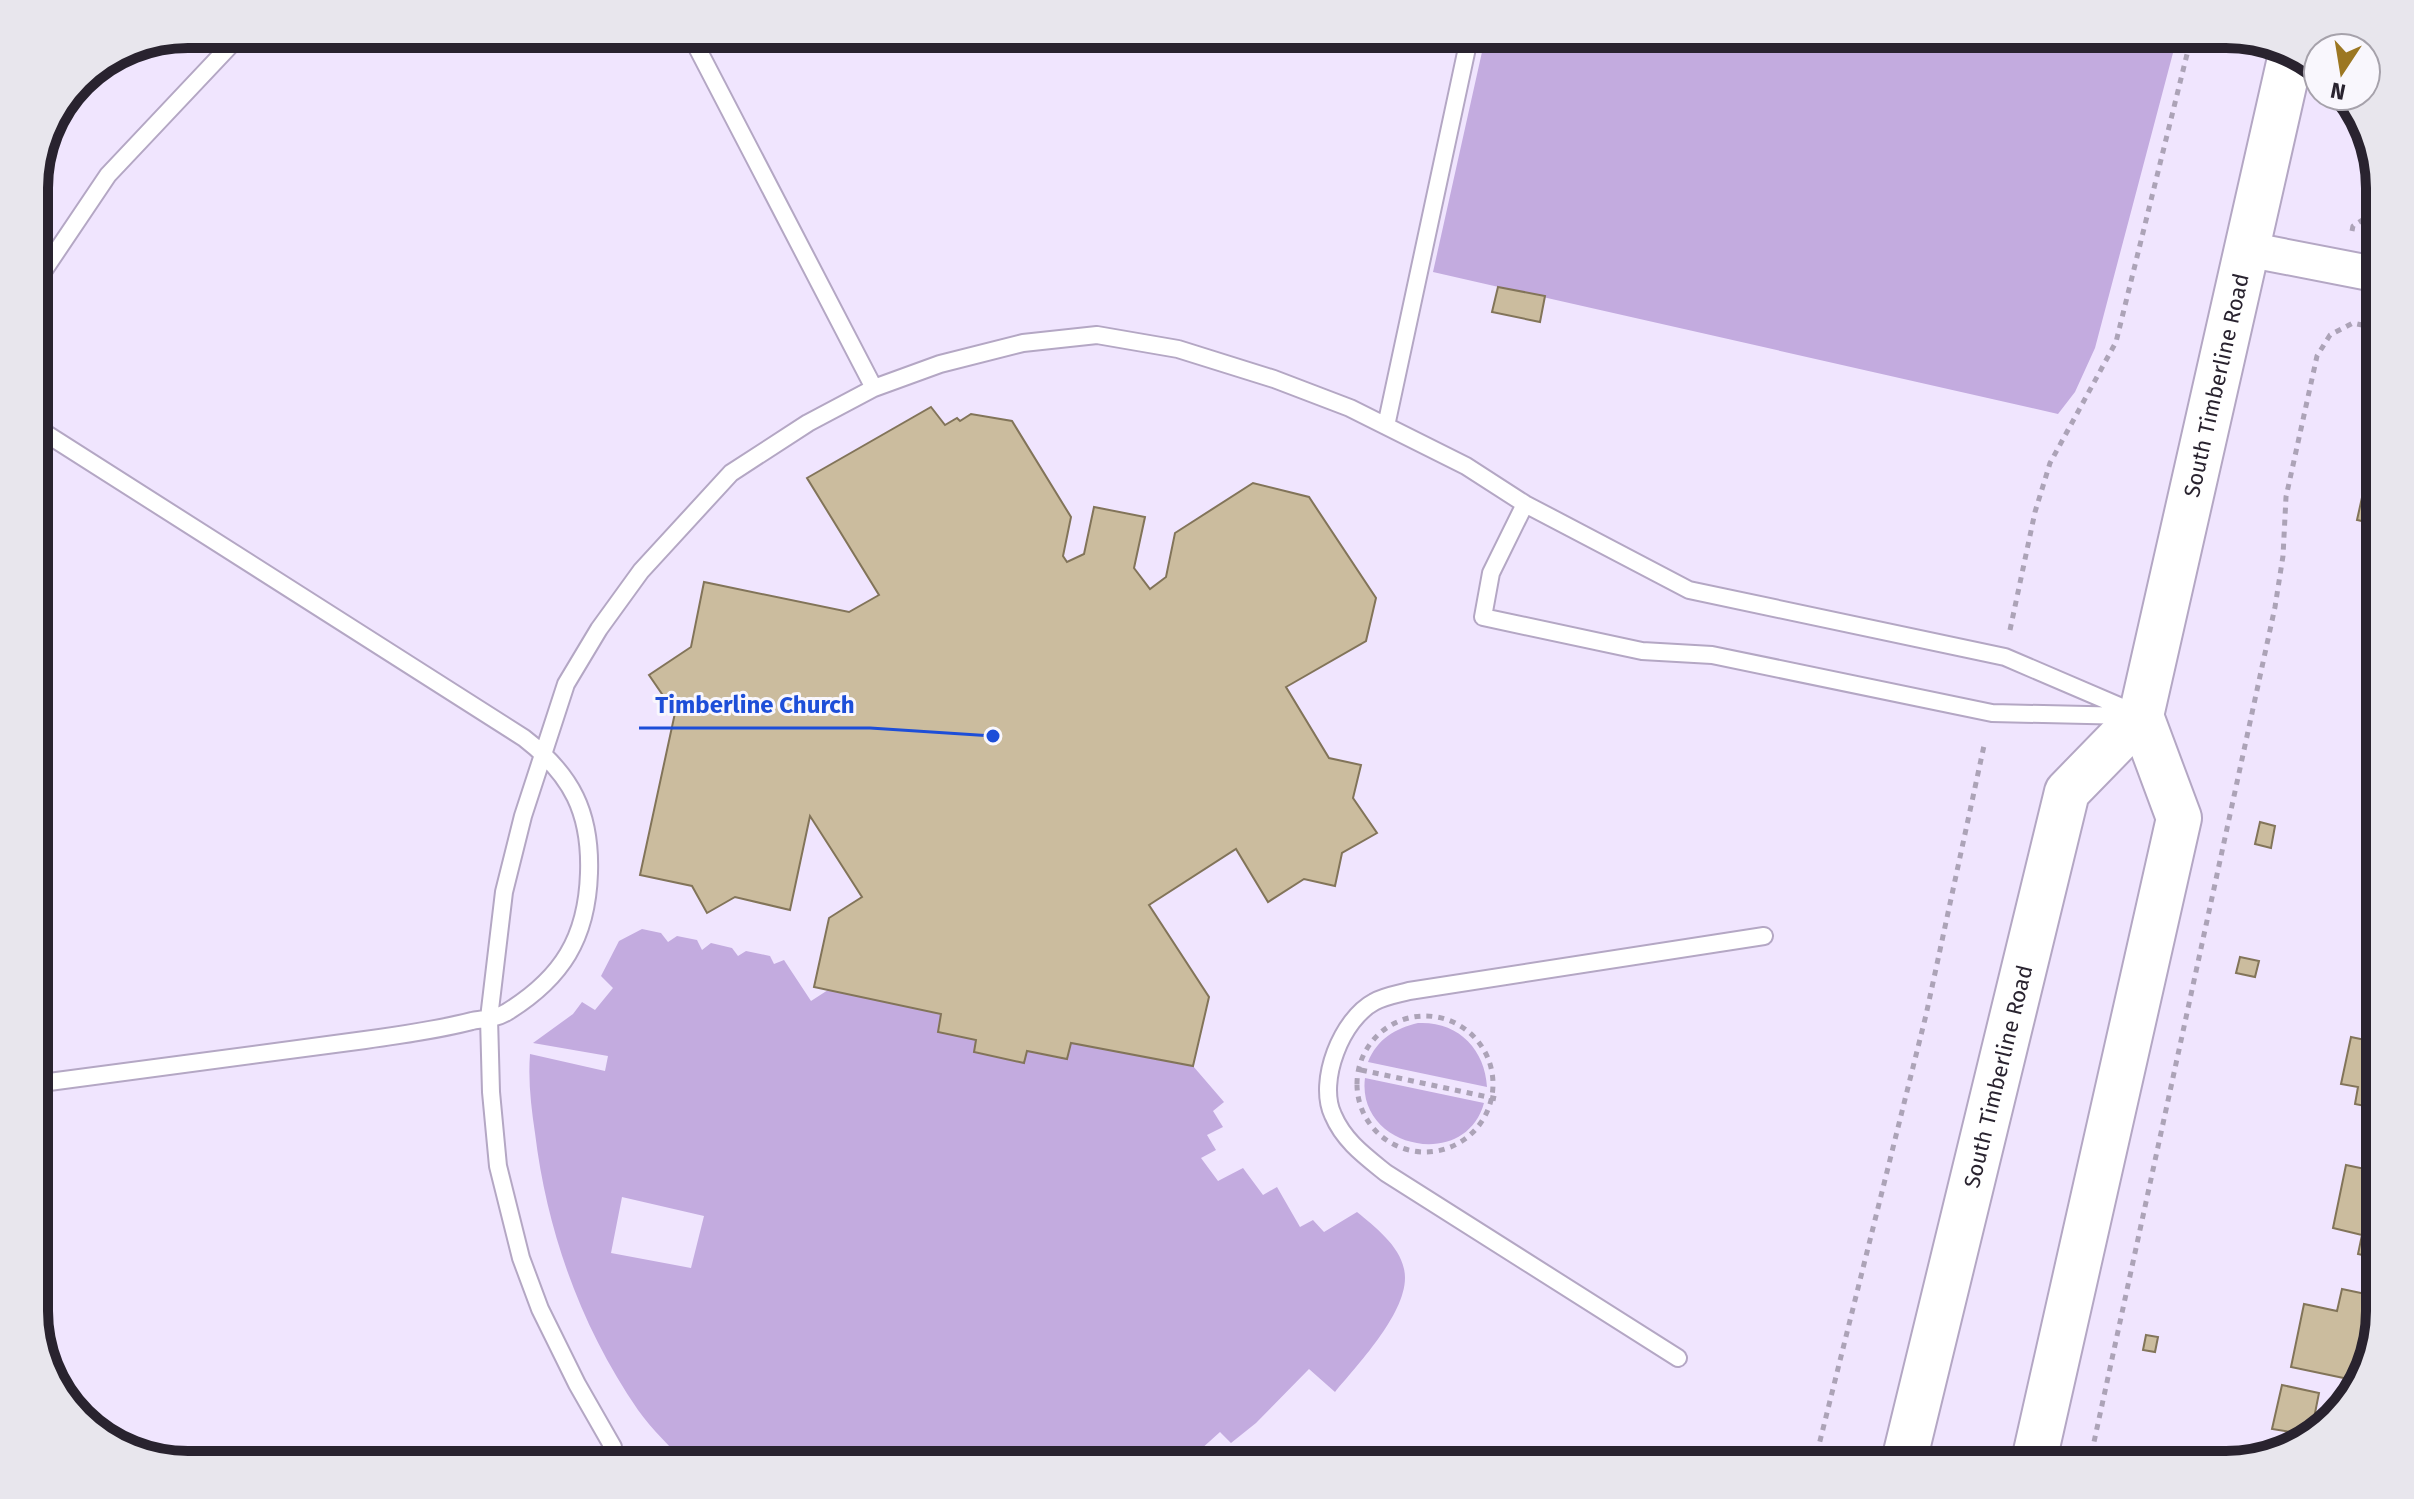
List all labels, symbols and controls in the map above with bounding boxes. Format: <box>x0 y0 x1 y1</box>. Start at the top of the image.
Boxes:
north arrow <box>2302 32 2382 112</box>
text: N <box>2328 76 2348 106</box>
street label: South Timberline Road <box>2178 271 2255 500</box>
callout: Timberline Church <box>639 680 870 728</box>
text: Timberline Church <box>655 691 855 719</box>
street label: South Timberline Road <box>1958 962 2038 1191</box>

